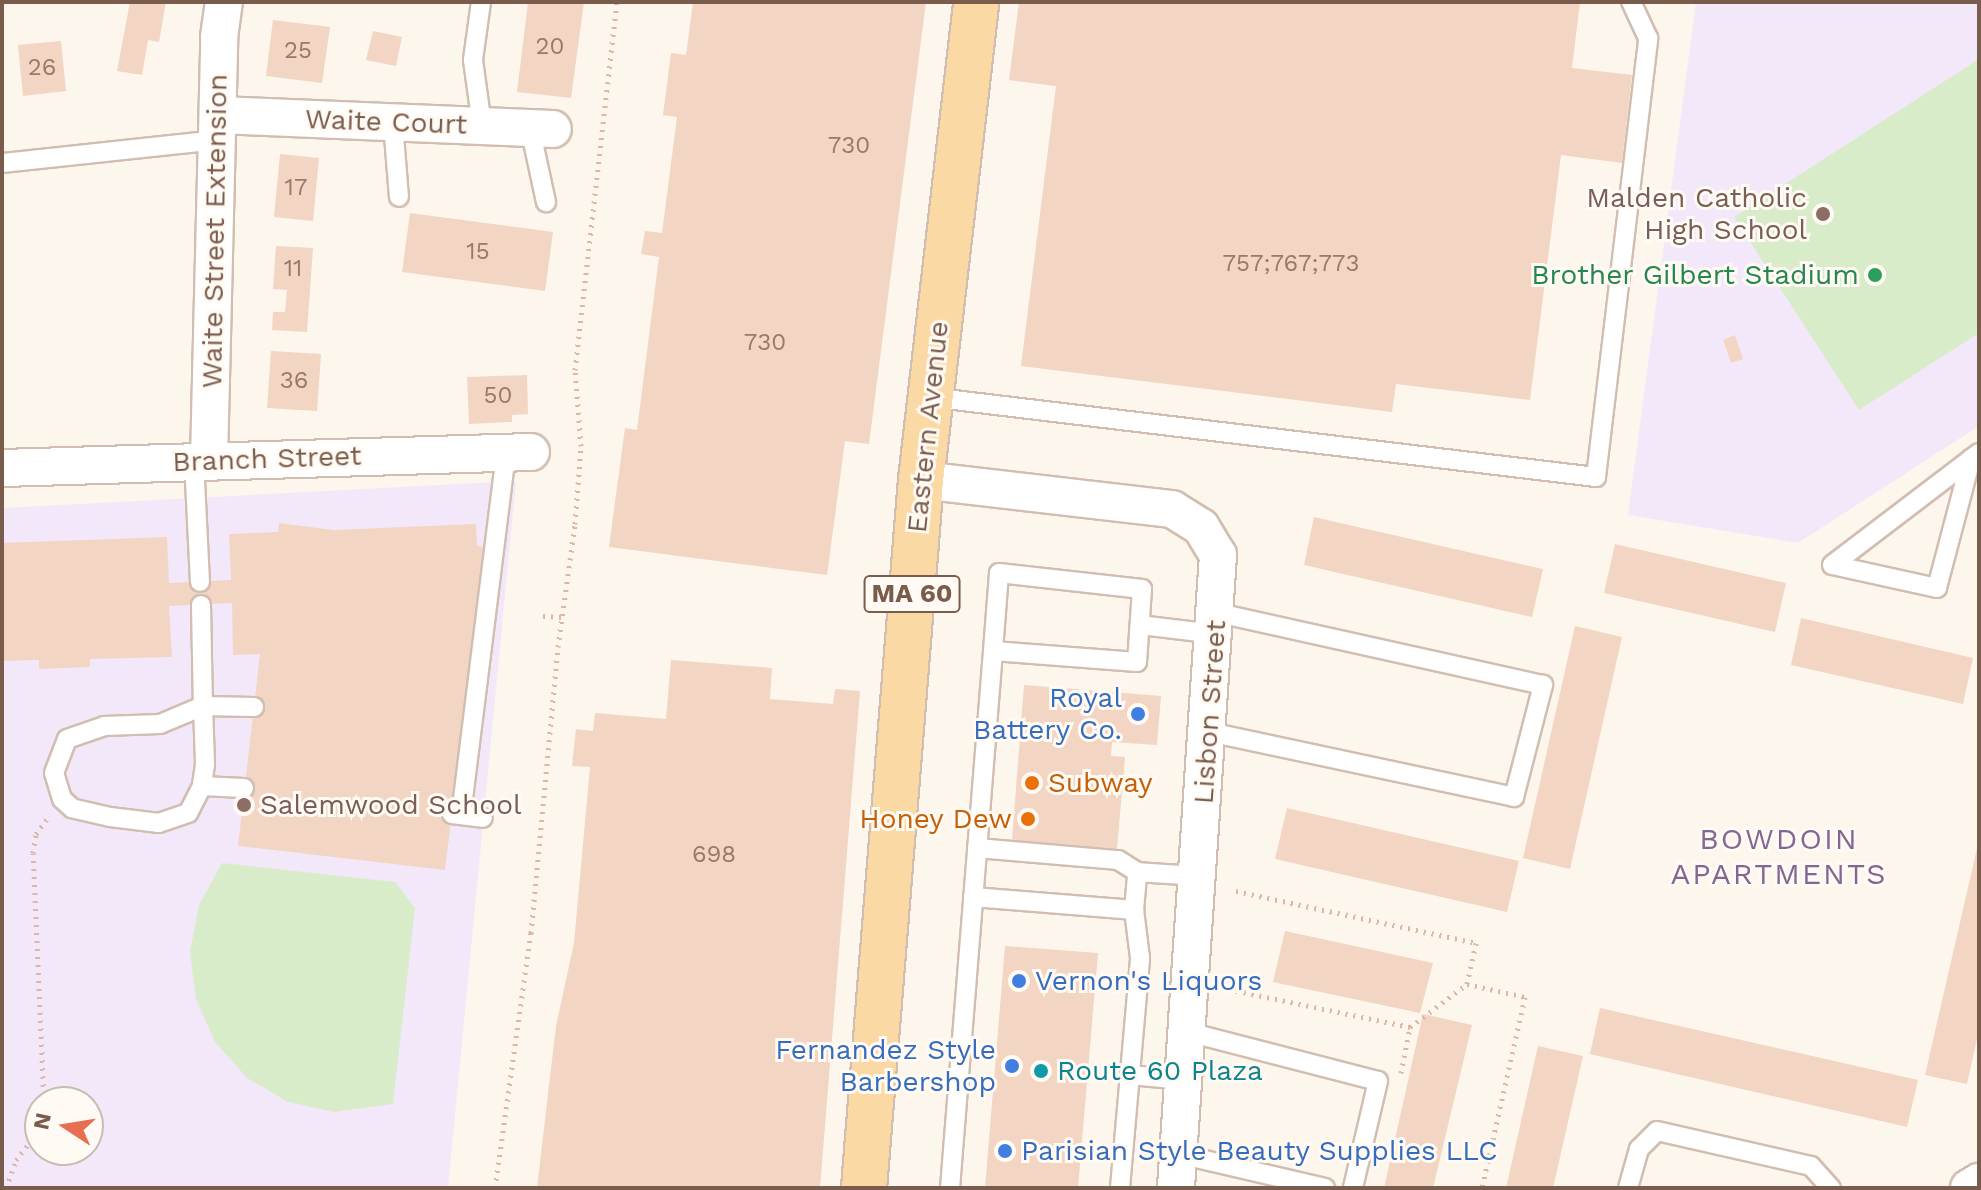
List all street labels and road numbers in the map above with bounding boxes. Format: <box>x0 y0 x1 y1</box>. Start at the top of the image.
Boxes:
street label: Waite Street Extension <box>195 73 235 389</box>
street label: Waite Court <box>304 102 468 142</box>
street label: Eastern Avenue <box>900 319 956 535</box>
street label: Branch Street <box>172 439 362 479</box>
road number: MA 60 <box>862 572 962 616</box>
street label: Lisbon Street <box>1187 619 1233 805</box>

